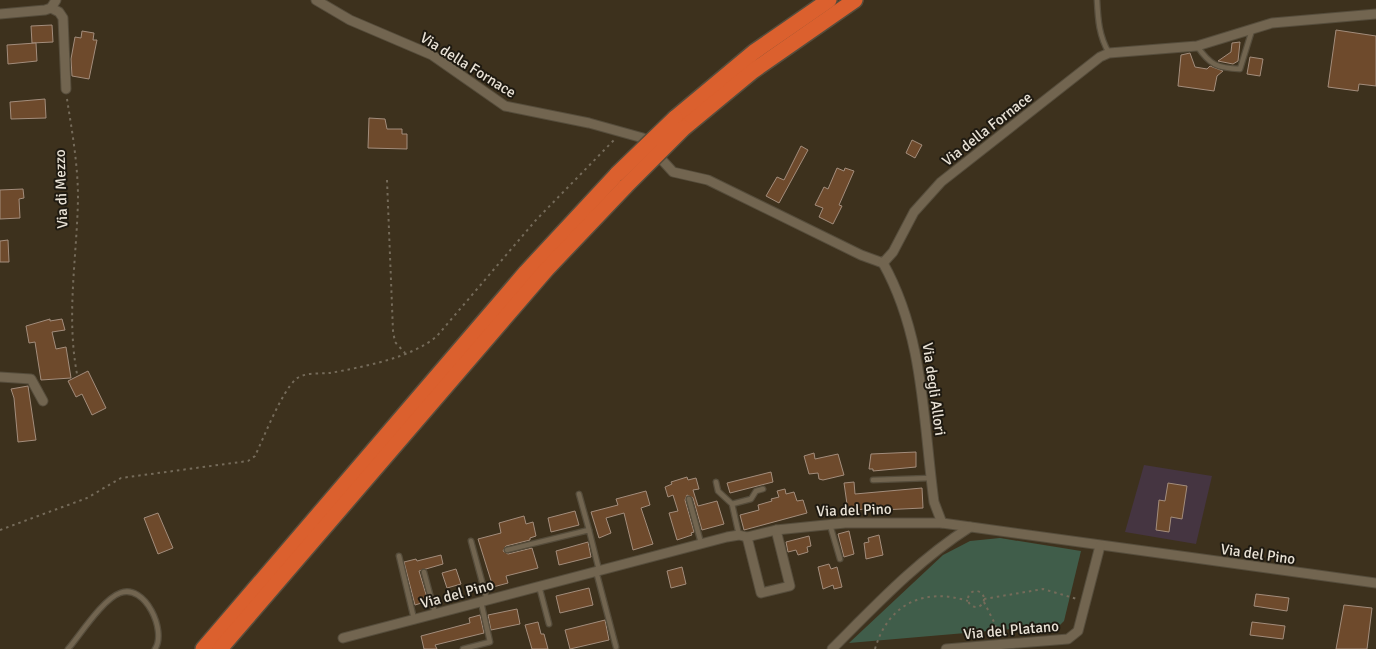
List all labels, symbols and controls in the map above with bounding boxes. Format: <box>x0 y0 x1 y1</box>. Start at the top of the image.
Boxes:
street label: Via della Fornace <box>417 28 519 102</box>
street label: Via della Fornace <box>938 88 1036 170</box>
street label: Via di Mezzo <box>51 149 71 229</box>
street label: Via degli Allori <box>919 341 949 437</box>
street label: Via del Pino <box>816 500 892 520</box>
street label: Via del Pino <box>1219 540 1297 568</box>
street label: Via del Pino <box>418 576 496 612</box>
street label: Via del Platano <box>962 617 1060 643</box>

